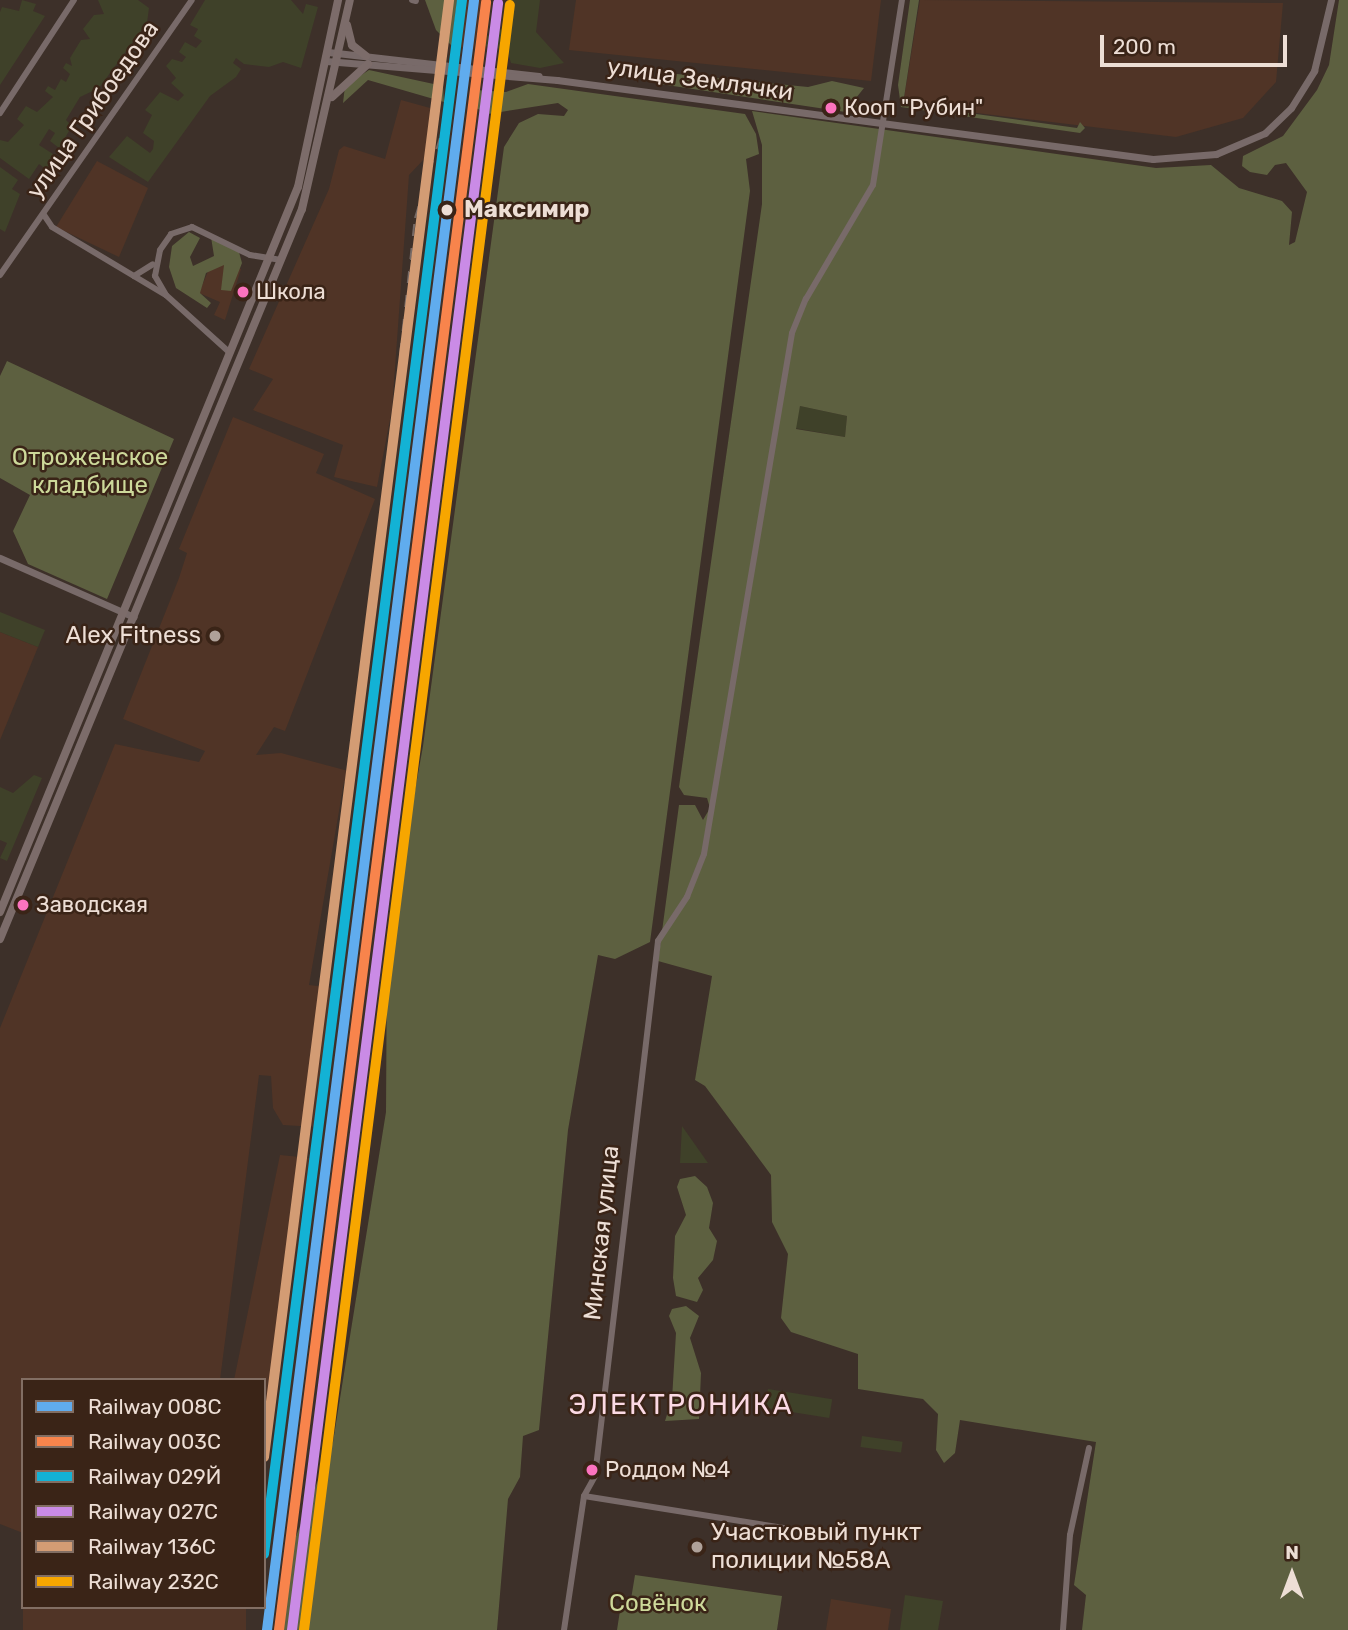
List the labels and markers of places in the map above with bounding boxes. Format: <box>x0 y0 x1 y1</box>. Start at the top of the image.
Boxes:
place label: Кооп "Рубин" <box>844 95 983 121</box>
marker: Кооп "Рубин" <box>824 101 838 115</box>
place label: Максимир <box>464 196 589 224</box>
marker: Максимир <box>436 199 458 221</box>
place label: Школа <box>256 279 326 305</box>
marker: Школа <box>236 285 250 299</box>
place label: Alex Fitness <box>65 622 201 650</box>
marker: Alex Fitness <box>207 628 223 644</box>
place label: Заводская <box>36 892 148 918</box>
marker: Заводская <box>16 898 30 912</box>
place label: Роддом №4 <box>605 1457 730 1483</box>
marker: Роддом №4 <box>585 1463 599 1477</box>
place label: Участковый пункт полиции №58А <box>711 1519 921 1575</box>
marker: Участковый пункт полиции №58А <box>689 1539 705 1555</box>

